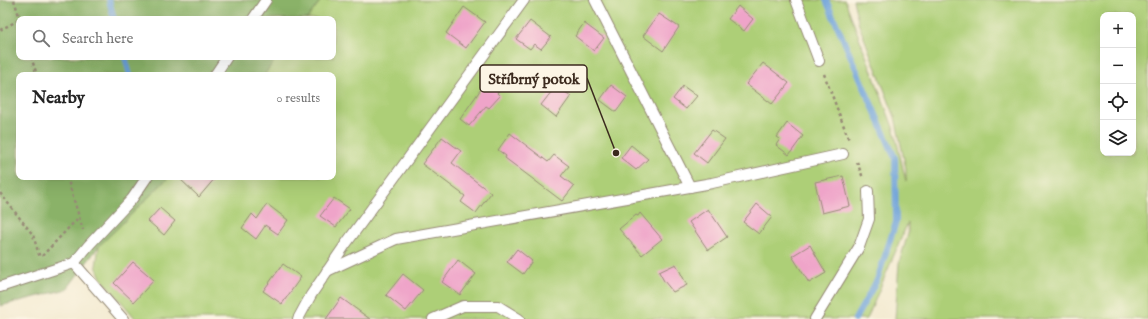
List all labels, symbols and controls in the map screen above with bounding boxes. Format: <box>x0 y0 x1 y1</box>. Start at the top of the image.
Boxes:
map controls <box>1100 12 1136 156</box>
button: + <box>1100 12 1136 48</box>
search box <box>16 16 336 60</box>
icon: search <box>30 27 52 49</box>
text: Search here <box>62 29 133 48</box>
button: − <box>1100 48 1136 84</box>
callout: Stříbrný potok <box>480 65 587 92</box>
text: Stříbrný potok <box>488 70 581 89</box>
button: locate <box>1100 84 1136 120</box>
text: Nearby <box>32 88 85 109</box>
text: 0 results <box>276 90 320 107</box>
button: layers <box>1100 120 1136 156</box>

